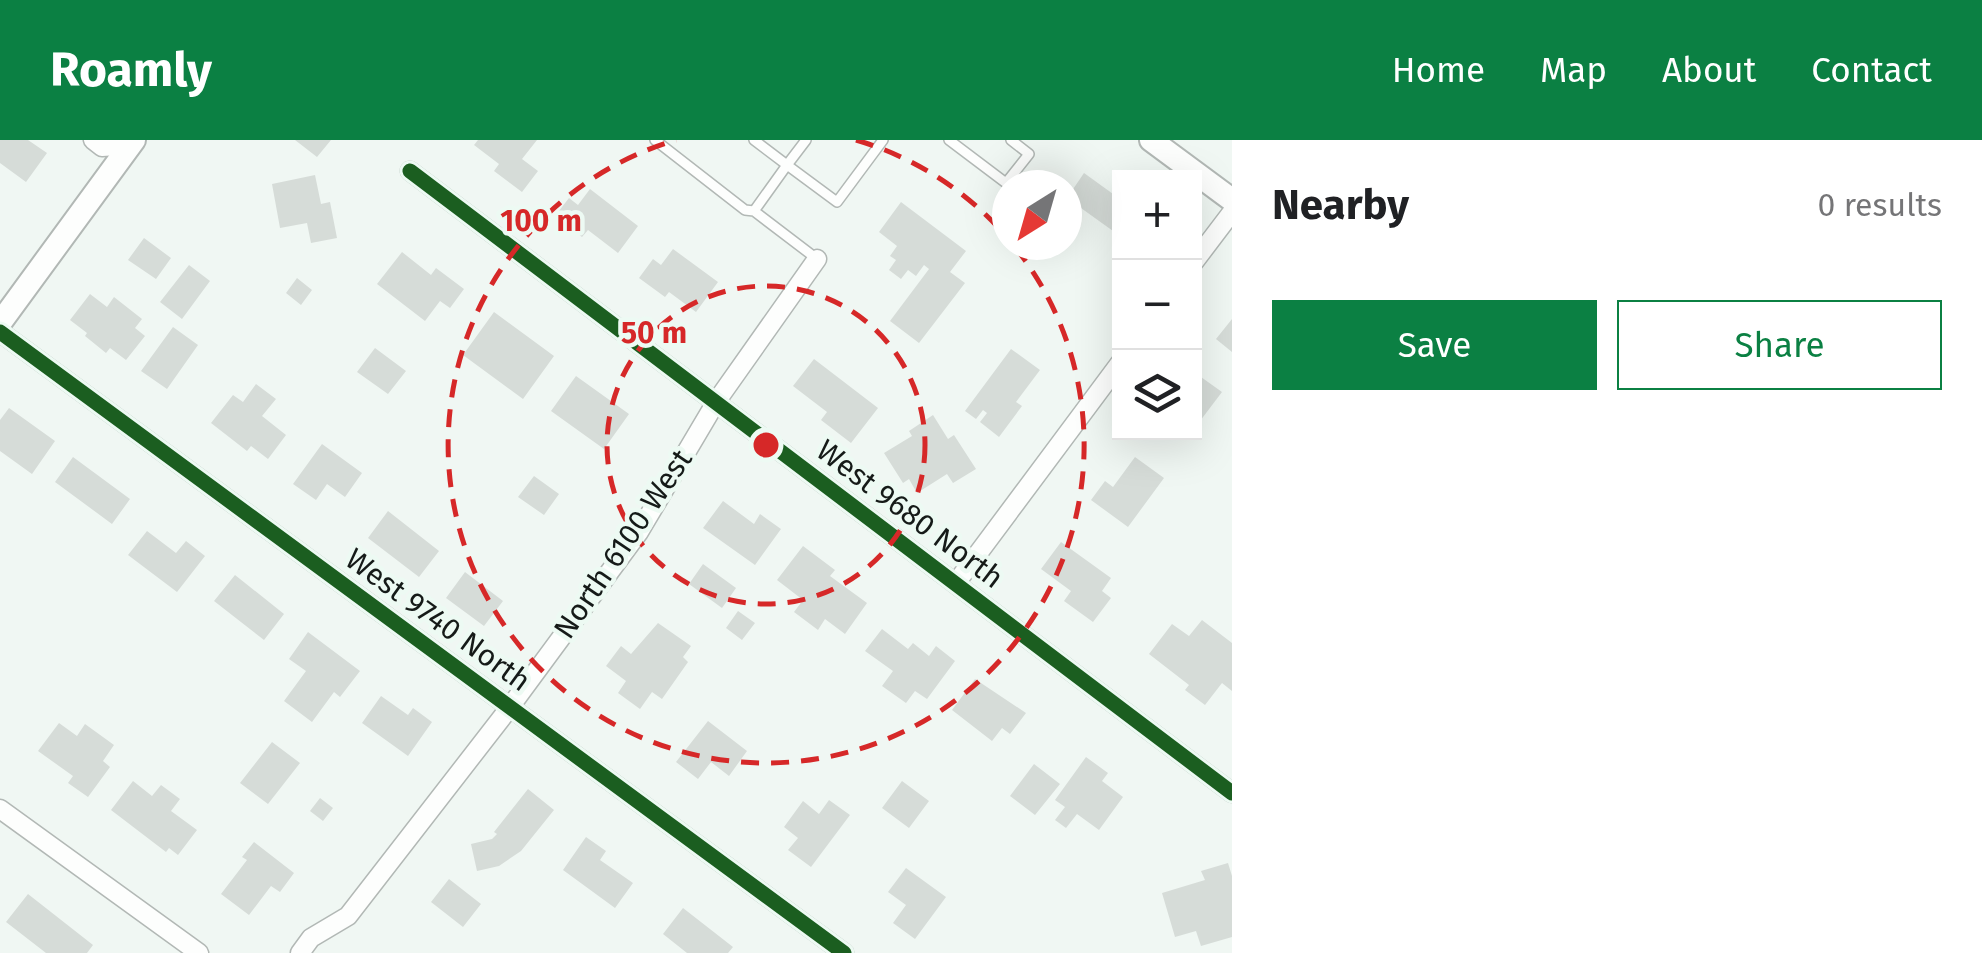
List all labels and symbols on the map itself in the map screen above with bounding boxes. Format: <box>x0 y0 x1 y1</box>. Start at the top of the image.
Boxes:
north arrow <box>992 170 1082 260</box>
text: 100 m <box>500 203 582 239</box>
text: 50 m <box>621 315 687 351</box>
centre of rings <box>748 427 784 463</box>
street label: West 9680 North <box>809 432 1011 596</box>
street label: North 6100 West <box>546 442 700 645</box>
street label: West 9740 North <box>339 541 537 699</box>

